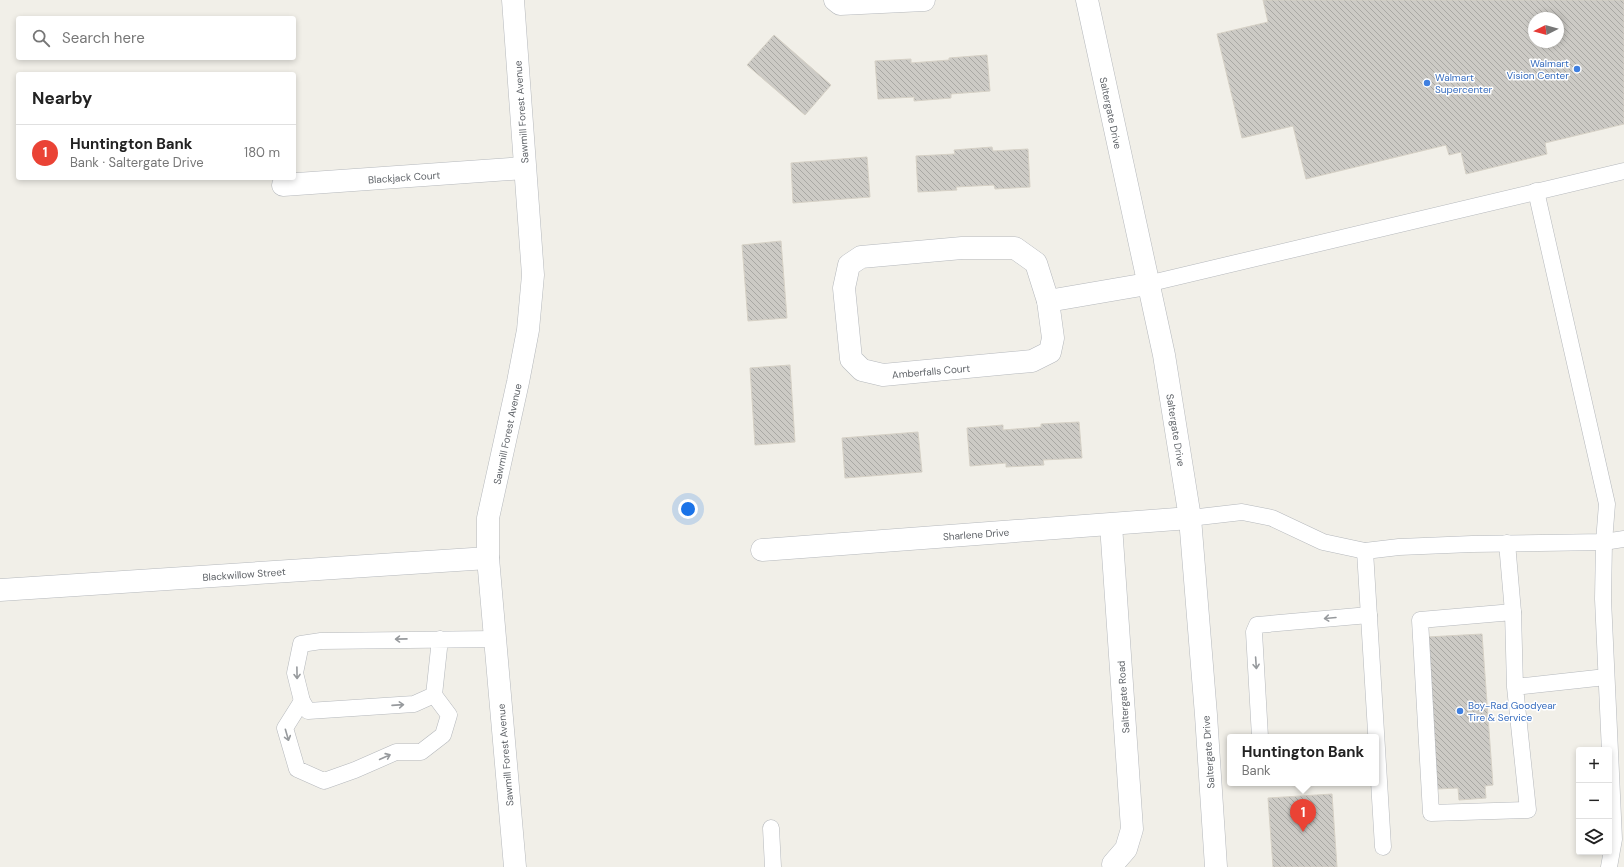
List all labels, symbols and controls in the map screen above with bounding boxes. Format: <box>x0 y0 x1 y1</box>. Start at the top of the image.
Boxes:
north arrow <box>1528 12 1564 48</box>
search box <box>16 16 296 60</box>
icon: search <box>30 27 52 49</box>
text: Search here <box>62 28 145 48</box>
place label: Walmart Vision Center <box>1506 57 1569 82</box>
street label: Sawmill Forest Avenue <box>511 60 532 164</box>
marker: Walmart Vision Center <box>1572 64 1582 74</box>
place label: Walmart Supercenter <box>1435 71 1493 96</box>
street label: Saltergate Drive <box>1097 76 1125 151</box>
marker: Walmart Supercenter <box>1422 78 1432 88</box>
text: Nearby <box>32 87 92 109</box>
text: Huntington Bank <box>70 134 193 154</box>
text: 1 <box>43 144 47 161</box>
text: 180 m <box>244 144 280 161</box>
text: Bank · Saltergate Drive <box>70 154 204 171</box>
street label: Blackjack Court <box>368 168 441 187</box>
street label: Amberfalls Court <box>891 362 971 381</box>
street label: Sawmill Forest Avenue <box>490 382 525 486</box>
street label: Saltergate Drive <box>1163 393 1188 468</box>
your location <box>678 499 698 519</box>
street label: Sharlene Drive <box>942 526 1010 543</box>
street label: Blackwillow Street <box>202 565 286 584</box>
one-way arrow <box>1324 615 1337 622</box>
one-way arrow <box>395 636 408 643</box>
one-way arrow <box>1252 656 1259 669</box>
street label: Saltergate Road <box>1114 660 1133 734</box>
one-way arrow <box>293 666 301 679</box>
place label: Boy-Rad Goodyear Tire & Service <box>1468 699 1557 724</box>
one-way arrow <box>391 701 404 709</box>
street label: Sawmill Forest Avenue <box>495 703 516 807</box>
marker: Boy-Rad Goodyear Tire & Service <box>1455 706 1465 716</box>
street label: Saltergate Drive <box>1199 715 1218 789</box>
one-way arrow <box>284 729 291 742</box>
popup <box>1227 734 1379 786</box>
text: Huntington Bank <box>1242 742 1364 762</box>
map controls <box>1576 747 1612 855</box>
button: + <box>1576 747 1612 783</box>
one-way arrow <box>378 753 390 760</box>
text: Bank <box>1242 762 1271 779</box>
button: − <box>1576 783 1612 819</box>
pin: 1 <box>1290 799 1316 832</box>
button: layers <box>1576 819 1612 855</box>

